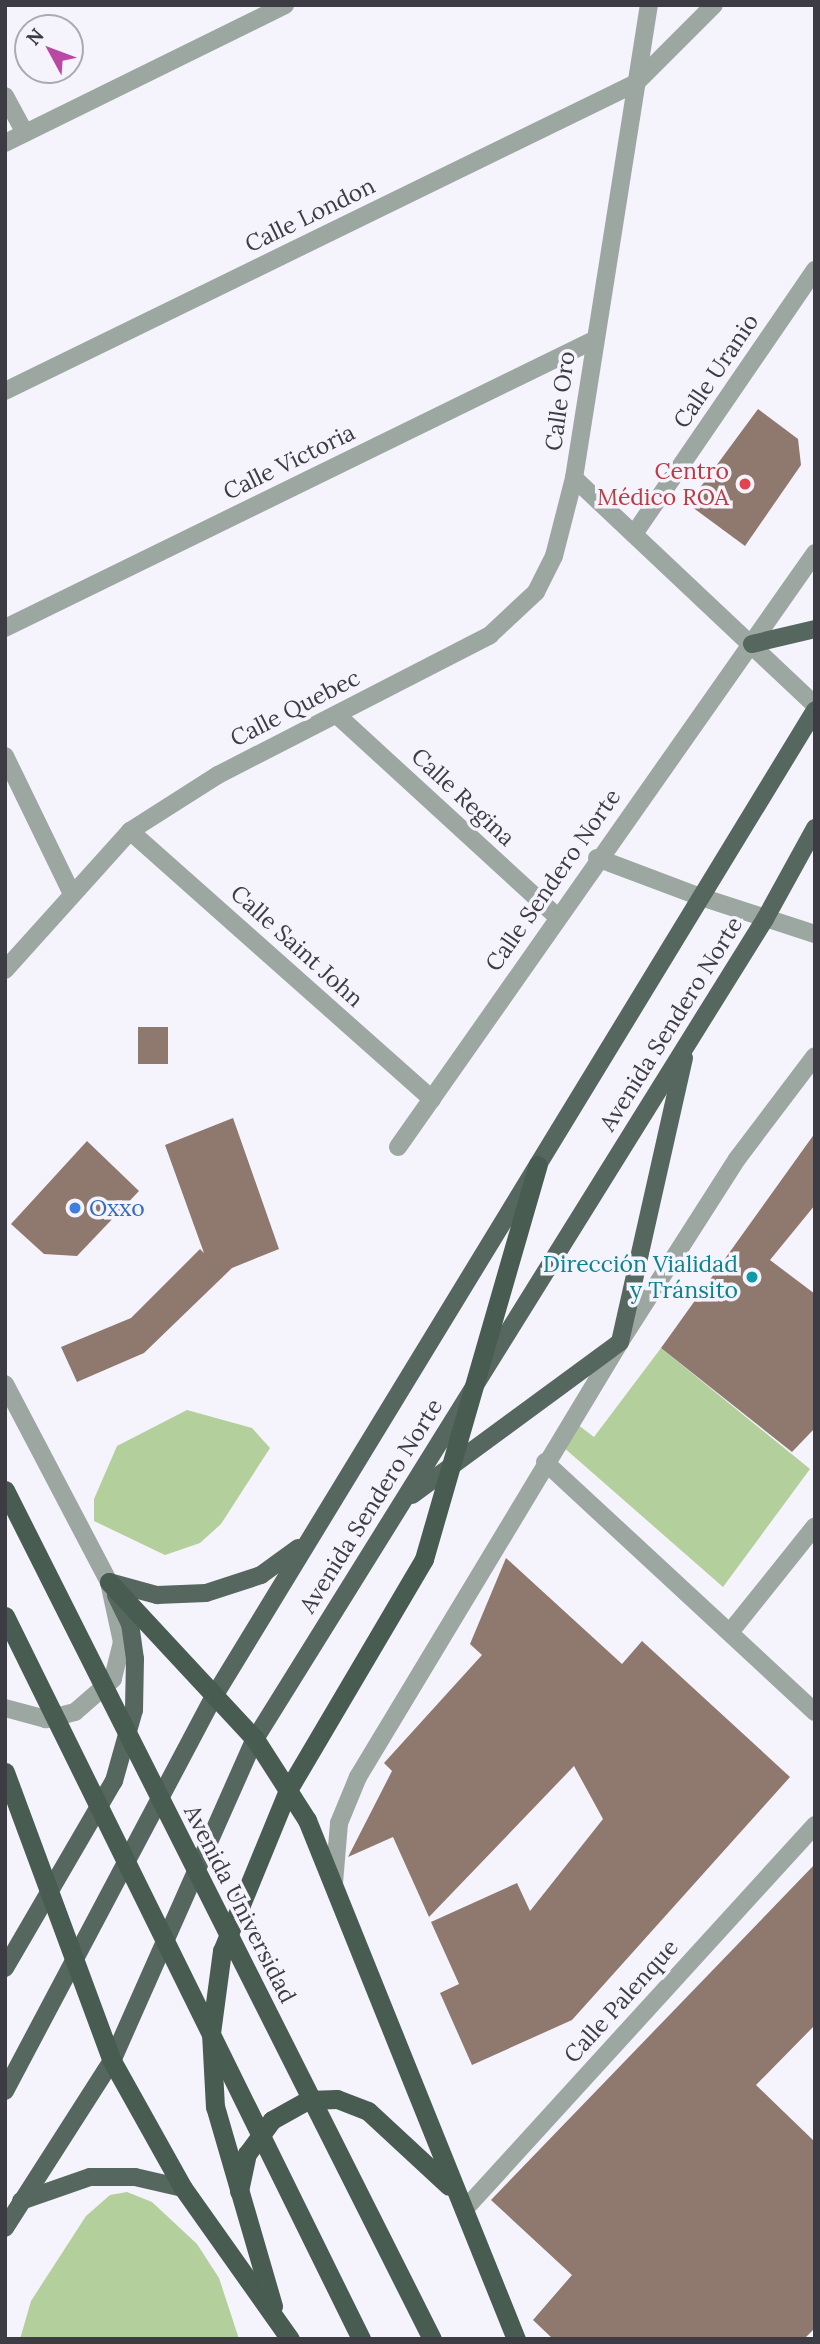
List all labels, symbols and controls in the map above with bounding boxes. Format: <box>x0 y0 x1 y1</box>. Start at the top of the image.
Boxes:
north arrow <box>14 14 84 84</box>
text: N <box>21 23 49 50</box>
street label: Calle London <box>241 172 379 258</box>
street label: Calle Uranio <box>668 309 764 433</box>
street label: Calle Oro <box>539 349 581 453</box>
street label: Calle Victoria <box>219 418 359 506</box>
place label: Centro Médico ROA <box>597 457 729 511</box>
marker: Centro Médico ROA <box>735 474 755 494</box>
street label: Calle Quebec <box>226 664 364 752</box>
street label: Calle Regina <box>406 742 520 852</box>
street label: Calle Sendero Norte <box>480 784 626 976</box>
street label: Calle Saint John <box>225 879 369 1013</box>
street label: Avenida Sendero Norte <box>594 912 748 1136</box>
place label: Oxxo <box>89 1194 145 1222</box>
marker: Oxxo <box>67 1200 83 1216</box>
place label: Dirección Vialidad y Tránsito <box>543 1250 738 1304</box>
marker: Dirección Vialidad y Tránsito <box>744 1269 760 1285</box>
street label: Avenida Sendero Norte <box>294 1394 448 1618</box>
street label: Avenida Universidad <box>178 1801 302 2007</box>
street label: Calle Palenque <box>558 1934 684 2068</box>

